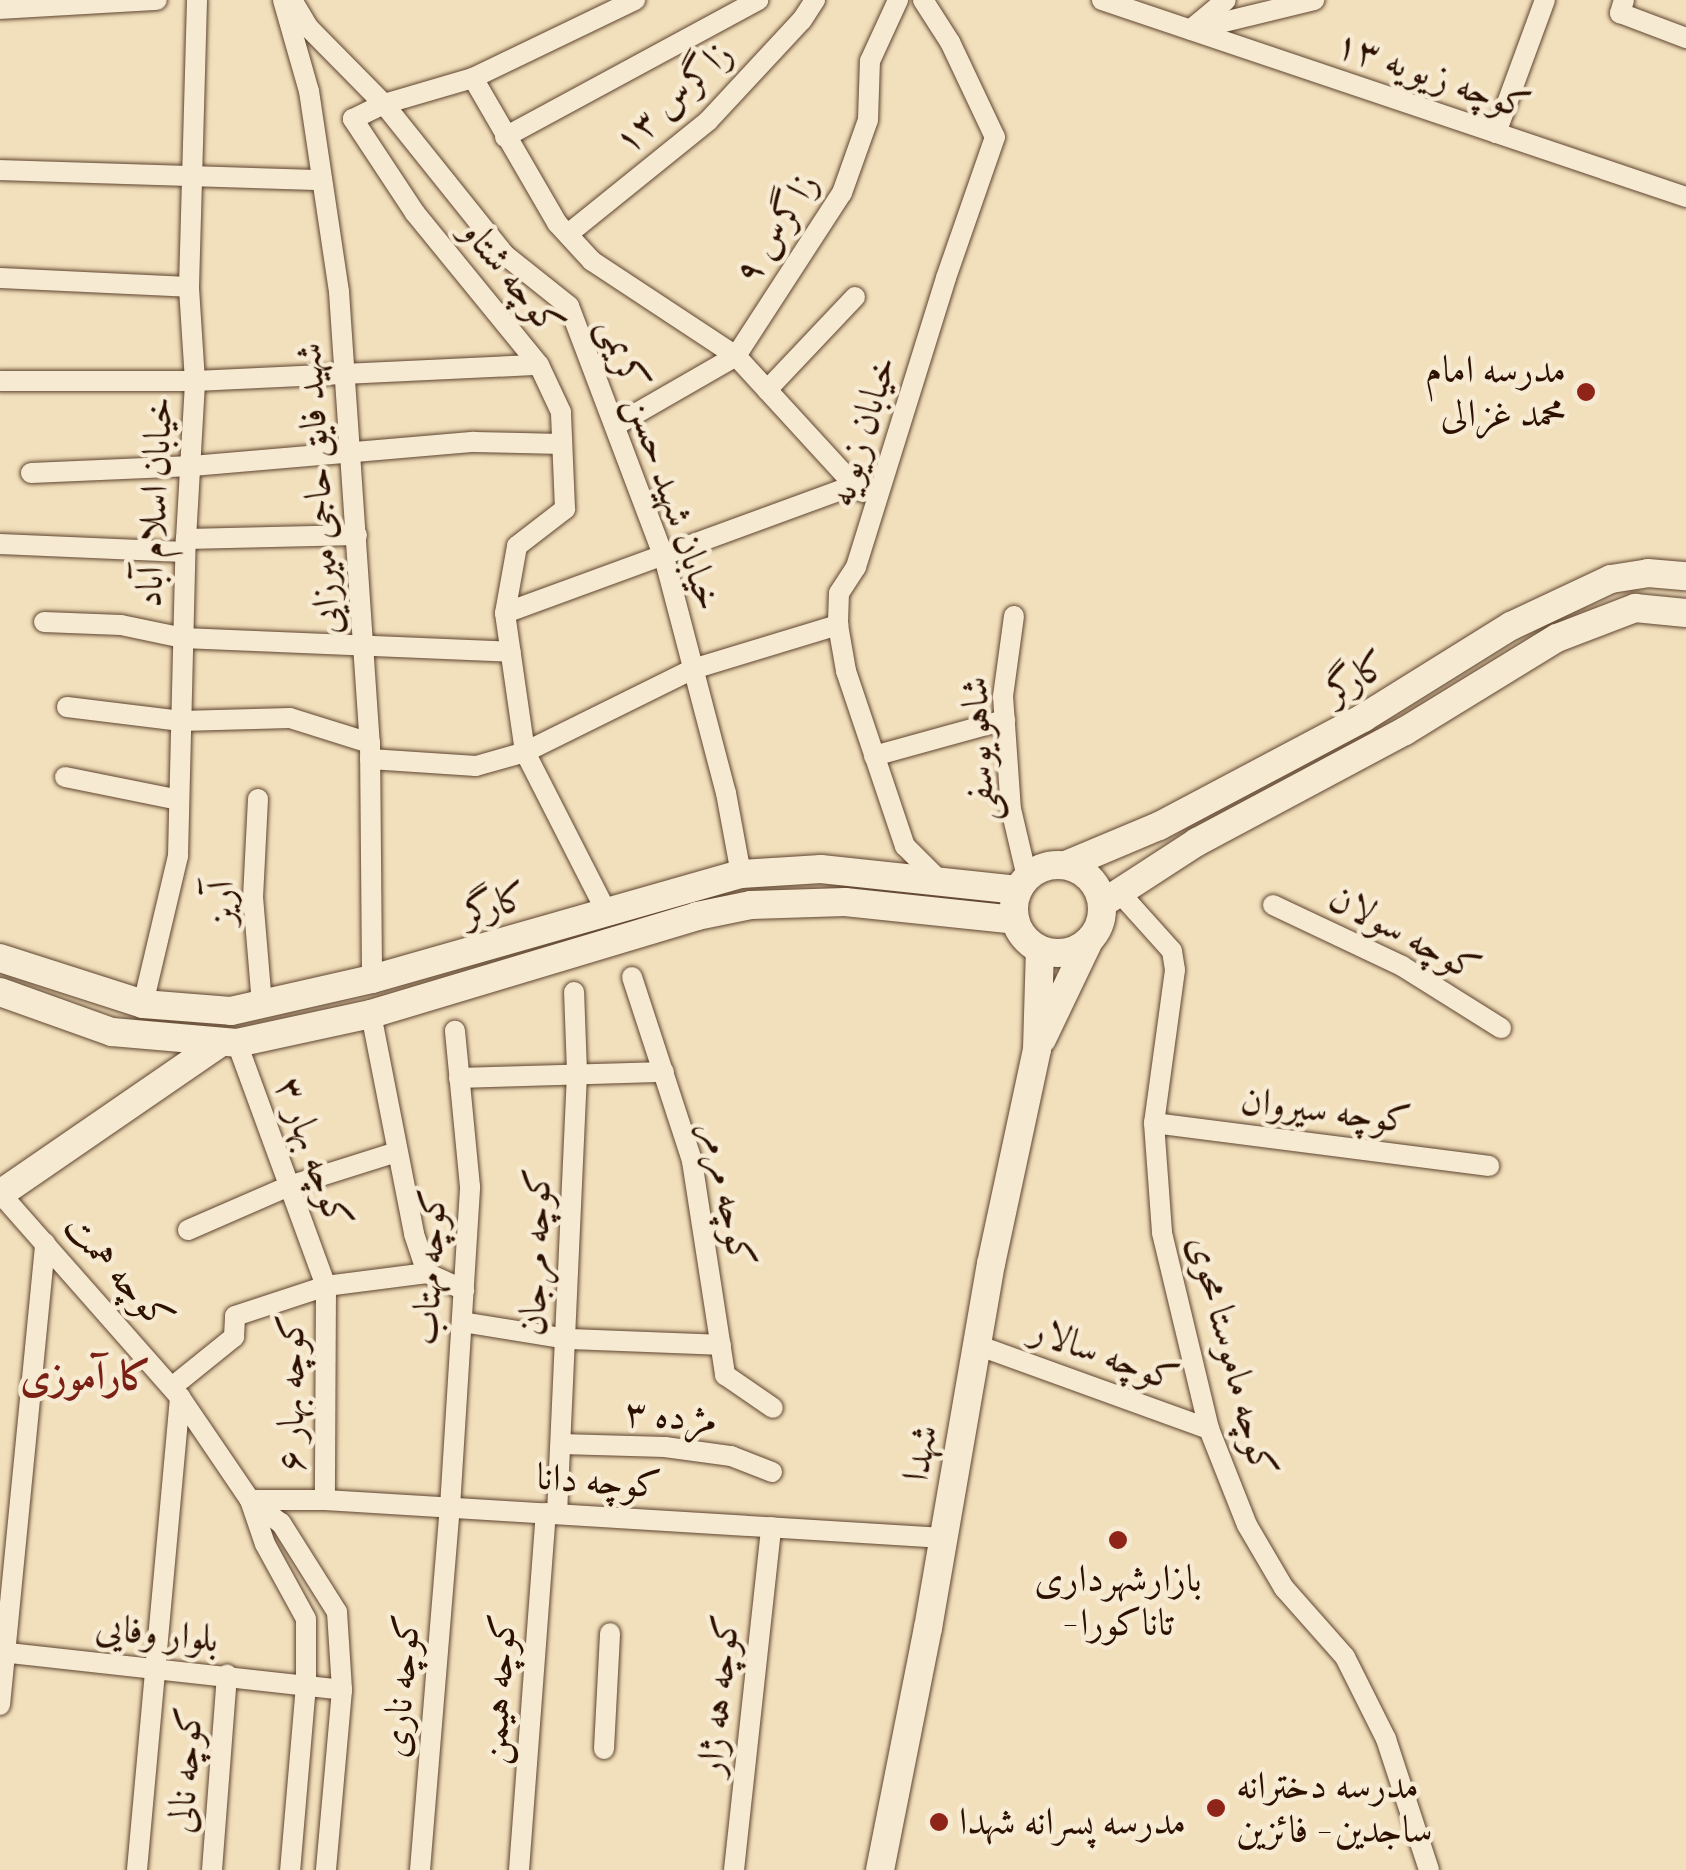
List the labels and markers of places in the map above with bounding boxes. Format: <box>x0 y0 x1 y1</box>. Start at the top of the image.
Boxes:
place label: مدرسه امام محمد غزالی <box>1425 347 1566 436</box>
marker: مدرسه امام محمد غزالی <box>1575 381 1597 403</box>
marker: بازارشهرداری - تاناکورا <box>1107 1529 1129 1551</box>
place label: بازارشهرداری - تاناکورا <box>1034 1556 1202 1646</box>
place label: مدرسه دخترانه ساجدین - فائزین <box>1236 1763 1433 1852</box>
marker: مدرسه دخترانه ساجدین - فائزین <box>1205 1797 1227 1819</box>
place label: مدرسه پسرانه شهدا <box>959 1799 1186 1845</box>
marker: مدرسه پسرانه شهدا <box>928 1811 950 1833</box>

